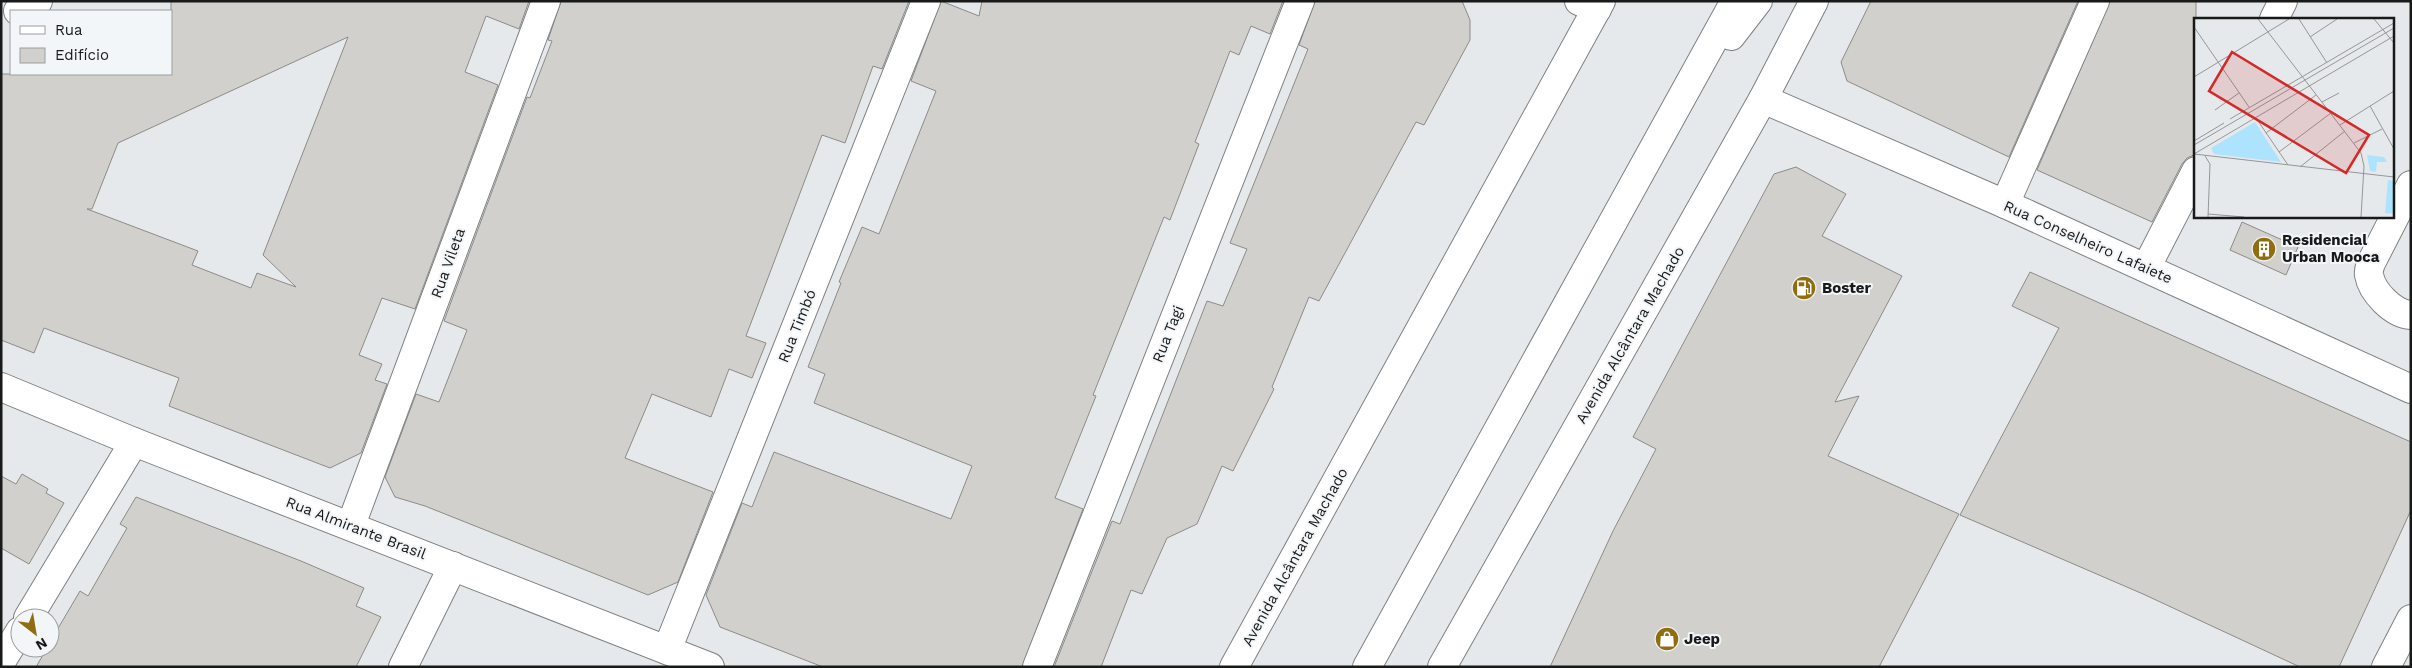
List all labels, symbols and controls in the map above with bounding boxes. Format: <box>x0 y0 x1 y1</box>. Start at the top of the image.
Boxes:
legend <box>10 10 172 75</box>
inset map <box>2194 18 2394 218</box>
text: Rua <box>55 21 83 39</box>
text: Edifício <box>55 46 109 64</box>
street label: Rua Conselheiro Lafaiete <box>2001 197 2175 287</box>
street label: Rua Vileta <box>427 225 469 301</box>
place label: Residencial Urban Mooca <box>2282 231 2380 266</box>
building icon: Residencial Urban Mooca <box>2251 236 2277 262</box>
street label: Avenida Alcântara Machado <box>1572 243 1688 427</box>
fuel station icon: Boster <box>1791 275 1817 301</box>
place label: Boster <box>1822 279 1871 297</box>
street label: Rua Timbó <box>774 287 820 365</box>
street label: Rua Tagi <box>1148 303 1188 365</box>
street label: Avenida Alcântara Machado <box>1238 465 1352 649</box>
street label: Rua Almirante Brasil <box>283 493 429 563</box>
north arrow <box>10 608 60 658</box>
shop icon: Jeep <box>1654 626 1680 652</box>
place label: Jeep <box>1684 630 1720 648</box>
text: N <box>33 635 50 654</box>

